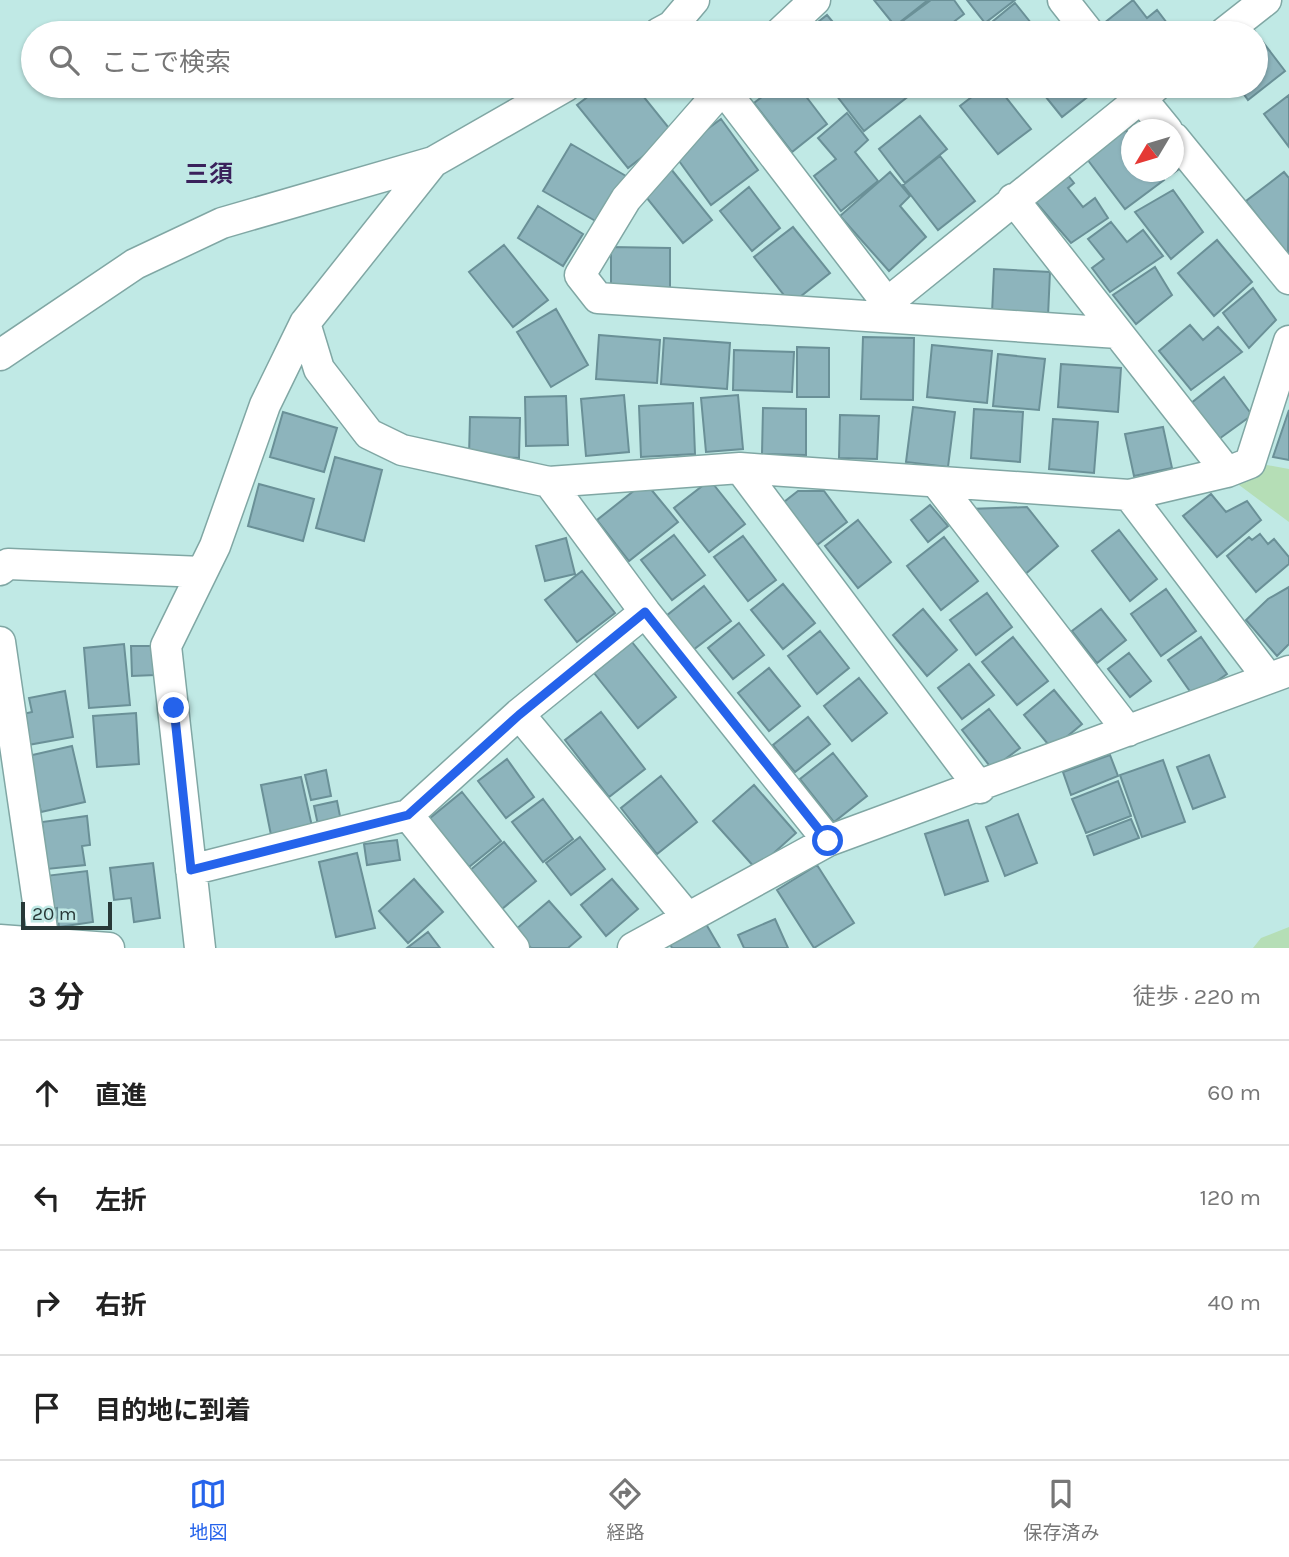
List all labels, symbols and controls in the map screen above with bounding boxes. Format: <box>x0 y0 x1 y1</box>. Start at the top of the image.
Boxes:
search box <box>21 21 1268 98</box>
icon: search <box>45 41 83 79</box>
text: ここで検索 <box>101 47 231 78</box>
north arrow <box>1121 119 1184 182</box>
district label: 三須 <box>185 160 233 188</box>
route end <box>158 692 189 723</box>
route start <box>812 825 843 856</box>
scale bar <box>21 899 112 931</box>
text: 20 m <box>32 903 77 925</box>
text: 3 分 <box>28 979 84 1015</box>
text: 徒歩 · 220 m <box>1133 983 1261 1010</box>
icon: ahead <box>28 1074 66 1112</box>
text: 60 m <box>1207 1079 1261 1106</box>
text: 直進 <box>95 1080 147 1111</box>
icon: left <box>28 1179 66 1217</box>
text: 120 m <box>1199 1184 1261 1211</box>
text: 左折 <box>95 1185 147 1216</box>
icon: right <box>28 1284 66 1322</box>
text: 40 m <box>1208 1289 1261 1316</box>
text: 右折 <box>95 1290 147 1321</box>
icon: arrive <box>28 1389 66 1427</box>
text: 目的地に到着 <box>95 1395 251 1426</box>
tab: 地図 <box>189 1475 228 1544</box>
tab: 経路 <box>606 1475 645 1544</box>
tab: 保存済み <box>1023 1475 1100 1544</box>

